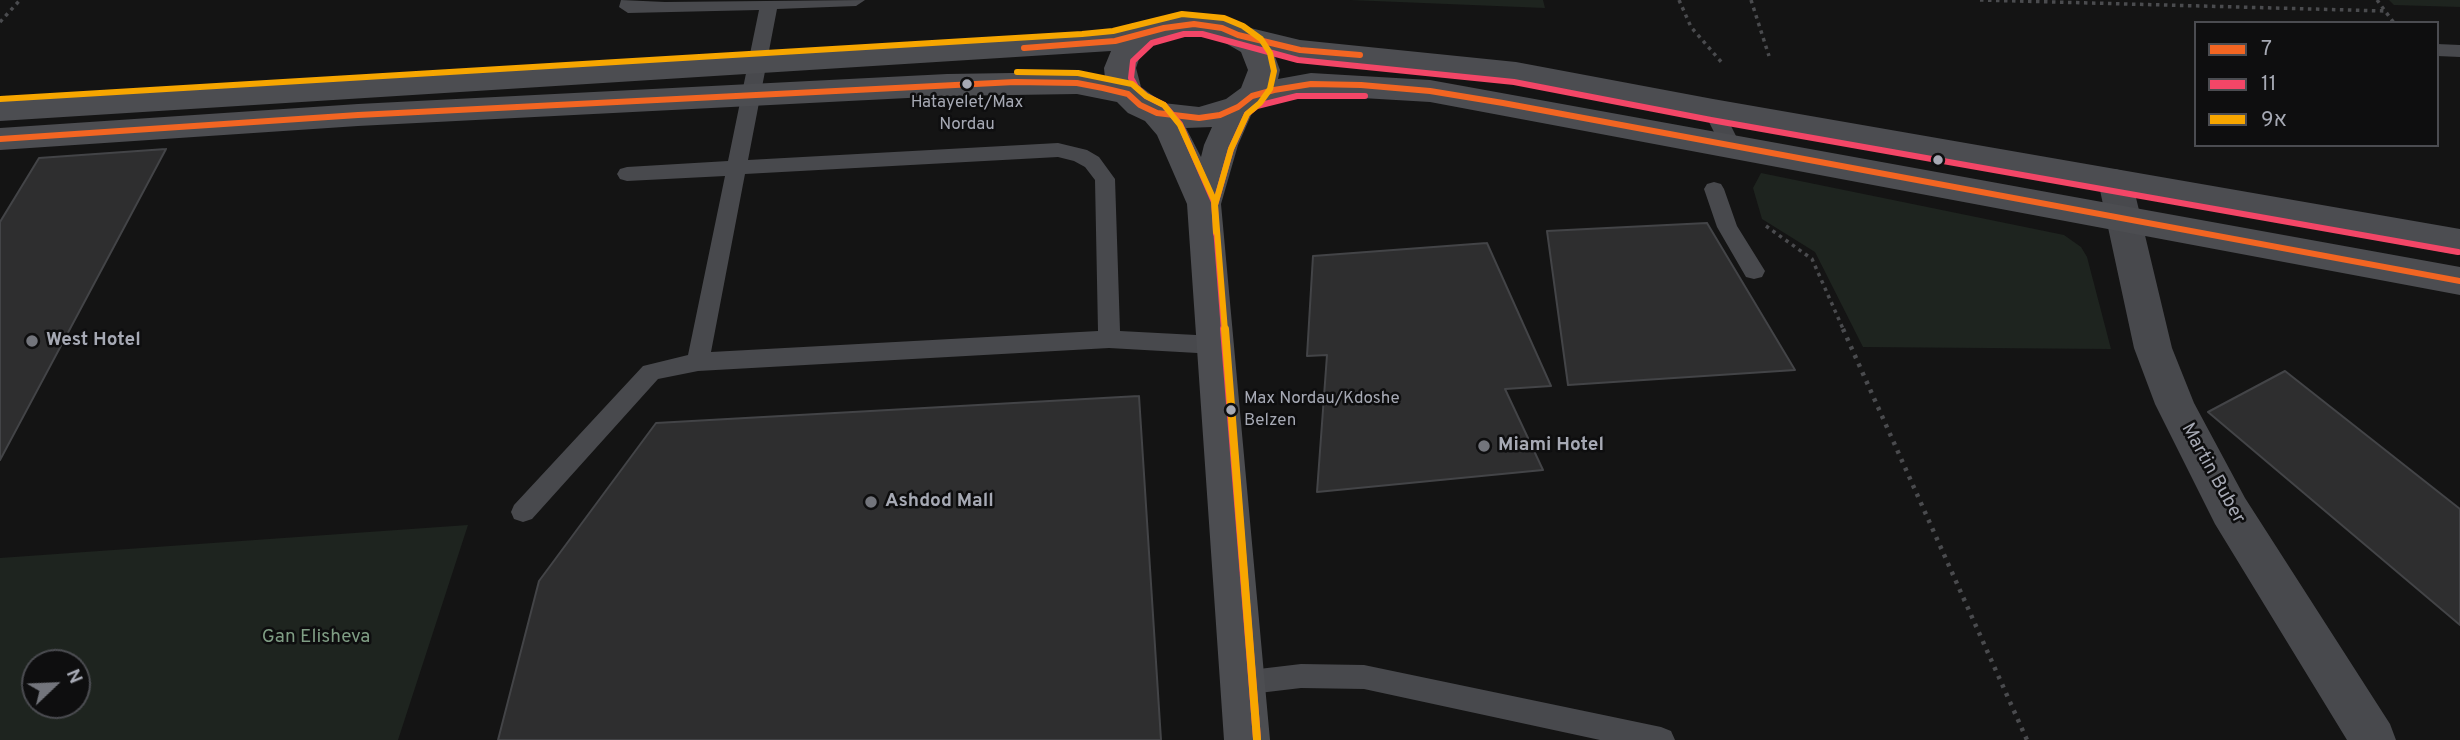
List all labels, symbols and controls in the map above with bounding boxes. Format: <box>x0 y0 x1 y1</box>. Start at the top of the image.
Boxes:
legend <box>2194 21 2439 147</box>
text: 7 <box>2261 36 2272 63</box>
text: 11 <box>2261 71 2277 98</box>
marker: Hatayelet/Max Nordau <box>960 77 974 91</box>
place label: Hatayelet/Max Nordau <box>911 94 1023 134</box>
text: 9א <box>2261 107 2287 134</box>
unlabelled marker <box>1931 153 1945 167</box>
place label: West Hotel <box>46 330 141 352</box>
marker: West Hotel <box>24 333 40 349</box>
place label: Max Nordau/Kdoshe Belzen <box>1244 390 1400 430</box>
marker: Max Nordau/Kdoshe Belzen <box>1224 403 1238 417</box>
street label: Martin Buber <box>2175 420 2249 528</box>
place label: Miami Hotel <box>1498 435 1604 457</box>
marker: Miami Hotel <box>1476 438 1492 454</box>
place label: Ashdod Mall <box>885 491 994 513</box>
marker: Ashdod Mall <box>863 494 879 510</box>
park label: Gan Elisheva <box>262 627 370 649</box>
north arrow <box>21 649 91 719</box>
text: N <box>60 666 87 688</box>

